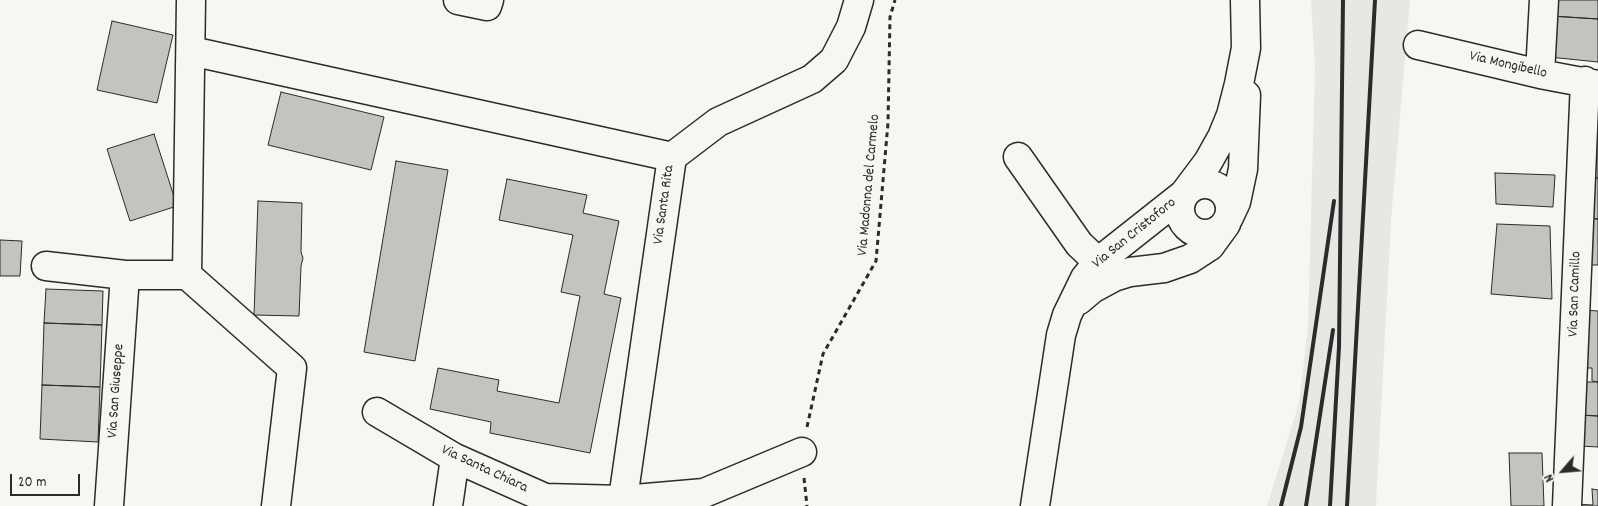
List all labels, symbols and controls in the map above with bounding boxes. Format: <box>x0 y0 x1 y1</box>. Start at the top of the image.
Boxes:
street label: Via Mongibello <box>1467 48 1549 84</box>
street label: Via Madonna del Carmelo <box>855 113 885 257</box>
street label: Via Santa Rita <box>651 164 679 246</box>
street label: Via San Cristoforo <box>1089 195 1181 273</box>
street label: Via San Camillo <box>1566 251 1586 337</box>
street label: Via San Giuseppe <box>105 343 129 439</box>
street label: Via Santa Chiara <box>438 442 530 498</box>
north arrow <box>1538 446 1588 496</box>
scale bar <box>12 464 82 496</box>
text: N <box>1539 470 1560 485</box>
text: 20 m <box>18 472 46 494</box>

